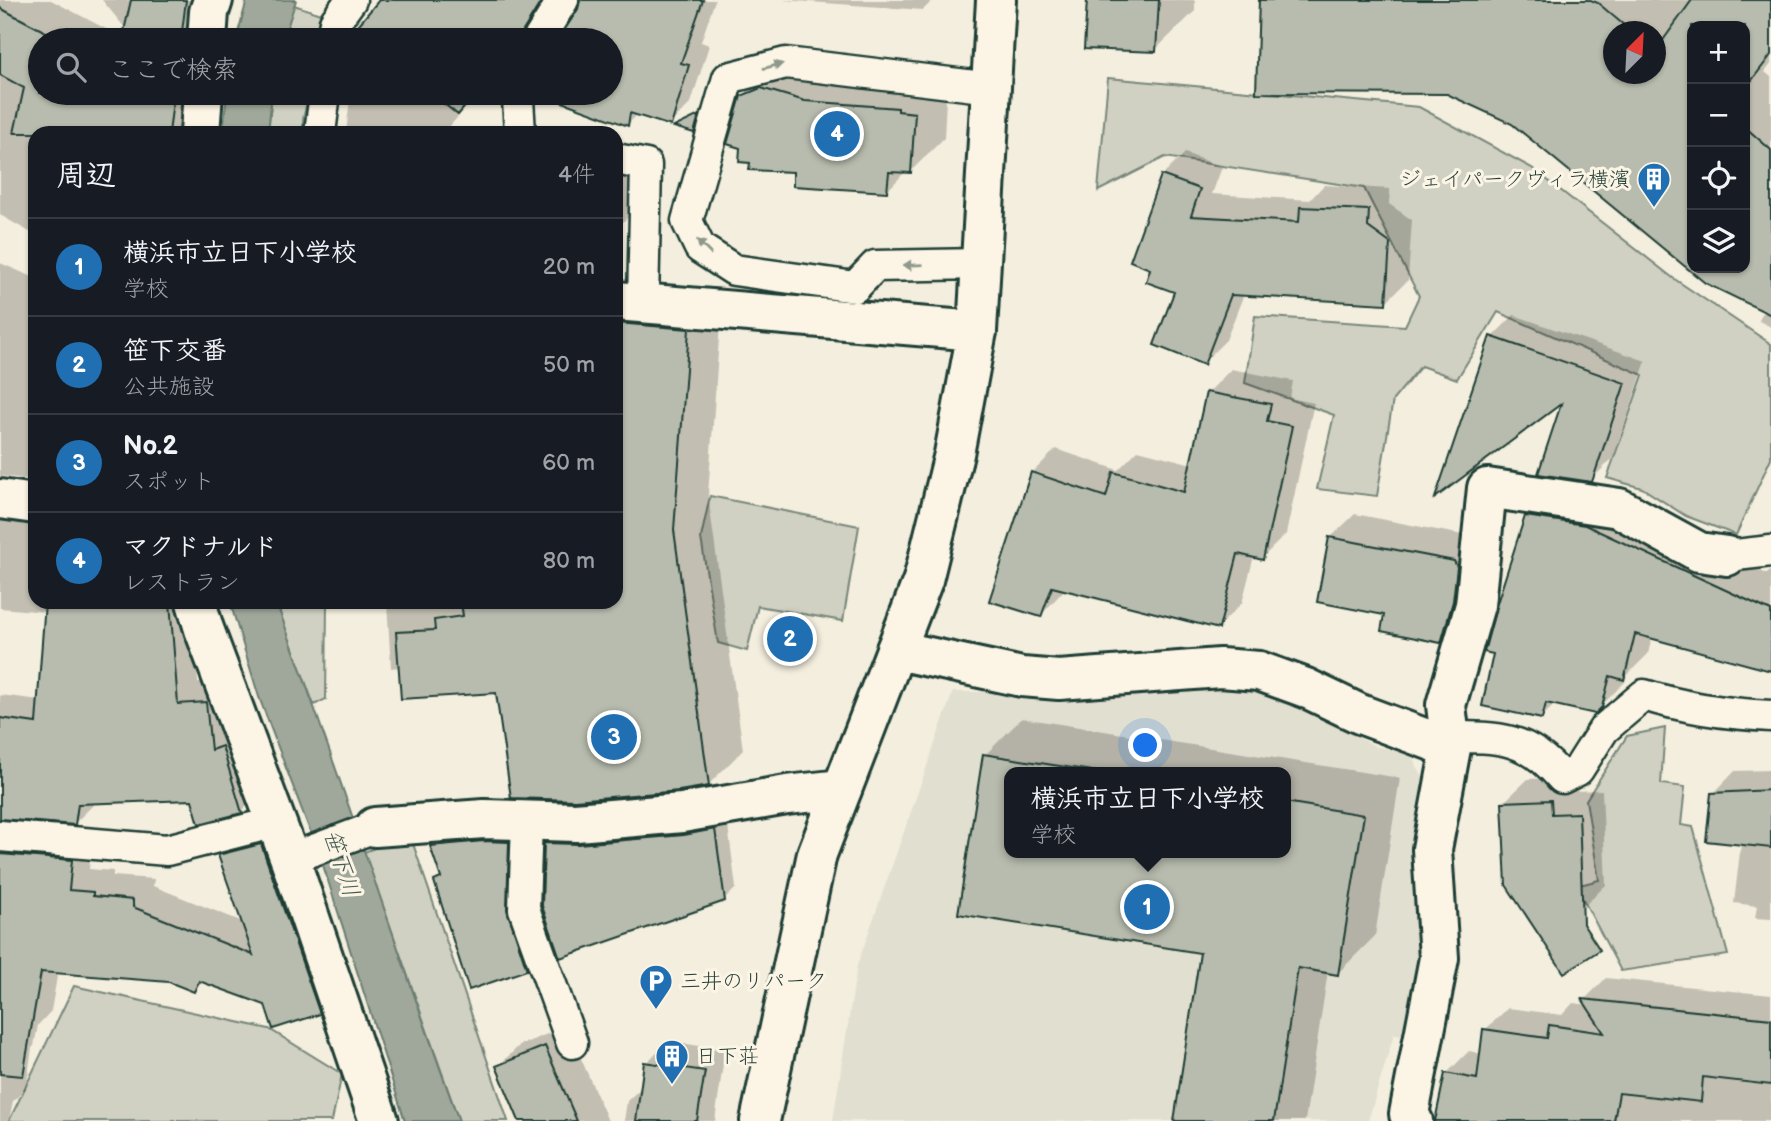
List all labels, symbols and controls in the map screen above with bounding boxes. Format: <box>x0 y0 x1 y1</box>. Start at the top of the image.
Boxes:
north arrow <box>1603 21 1666 84</box>
map controls <box>1687 21 1750 273</box>
button: + <box>1687 21 1750 84</box>
search box <box>28 28 623 105</box>
icon: search <box>52 48 90 86</box>
text: ここで検索 <box>108 55 238 86</box>
one-way arrow <box>762 60 784 71</box>
button: − <box>1687 84 1750 147</box>
pin: 4 <box>814 108 860 160</box>
button: locate <box>1687 147 1750 210</box>
text: 周辺 <box>56 158 116 194</box>
building icon: ジェイパークヴィラ横濱 <box>1635 160 1673 209</box>
text: 4件 <box>558 161 595 189</box>
place label: ジェイパークヴィラ横濱 <box>1399 167 1630 192</box>
button: layers <box>1687 210 1750 273</box>
text: 横浜市立日下小学校 <box>123 238 357 269</box>
one-way arrow <box>696 239 713 256</box>
text: 1 <box>74 253 84 281</box>
text: 20 m <box>543 253 595 281</box>
one-way arrow <box>902 259 924 270</box>
text: 学校 <box>123 275 169 303</box>
text: 笹下交番 <box>123 336 227 367</box>
text: 2 <box>72 351 86 379</box>
text: 50 m <box>543 351 595 379</box>
text: 公共施設 <box>123 373 215 401</box>
text: No.2 <box>123 431 178 462</box>
text: 3 <box>72 449 86 477</box>
text: 60 m <box>542 449 595 477</box>
text: スポット <box>123 468 215 496</box>
text: マクドナルド <box>123 532 278 563</box>
text: 4 <box>72 547 86 575</box>
text: 80 m <box>543 547 595 575</box>
text: レストラン <box>123 569 240 597</box>
pin: 2 <box>767 613 813 665</box>
pin: 3 <box>591 711 637 763</box>
your location <box>1128 728 1162 762</box>
popup <box>1004 767 1291 858</box>
text: 横浜市立日下小学校 <box>1030 784 1265 815</box>
text: 学校 <box>1030 821 1076 849</box>
water label: 笹下川 <box>317 826 365 900</box>
pin: 1 <box>1124 881 1170 933</box>
parking icon: 三井のリパーク <box>637 962 675 1011</box>
place label: 三井のリパーク <box>680 969 827 994</box>
building icon: 日下荘 <box>653 1037 691 1086</box>
place label: 日下荘 <box>696 1044 759 1069</box>

